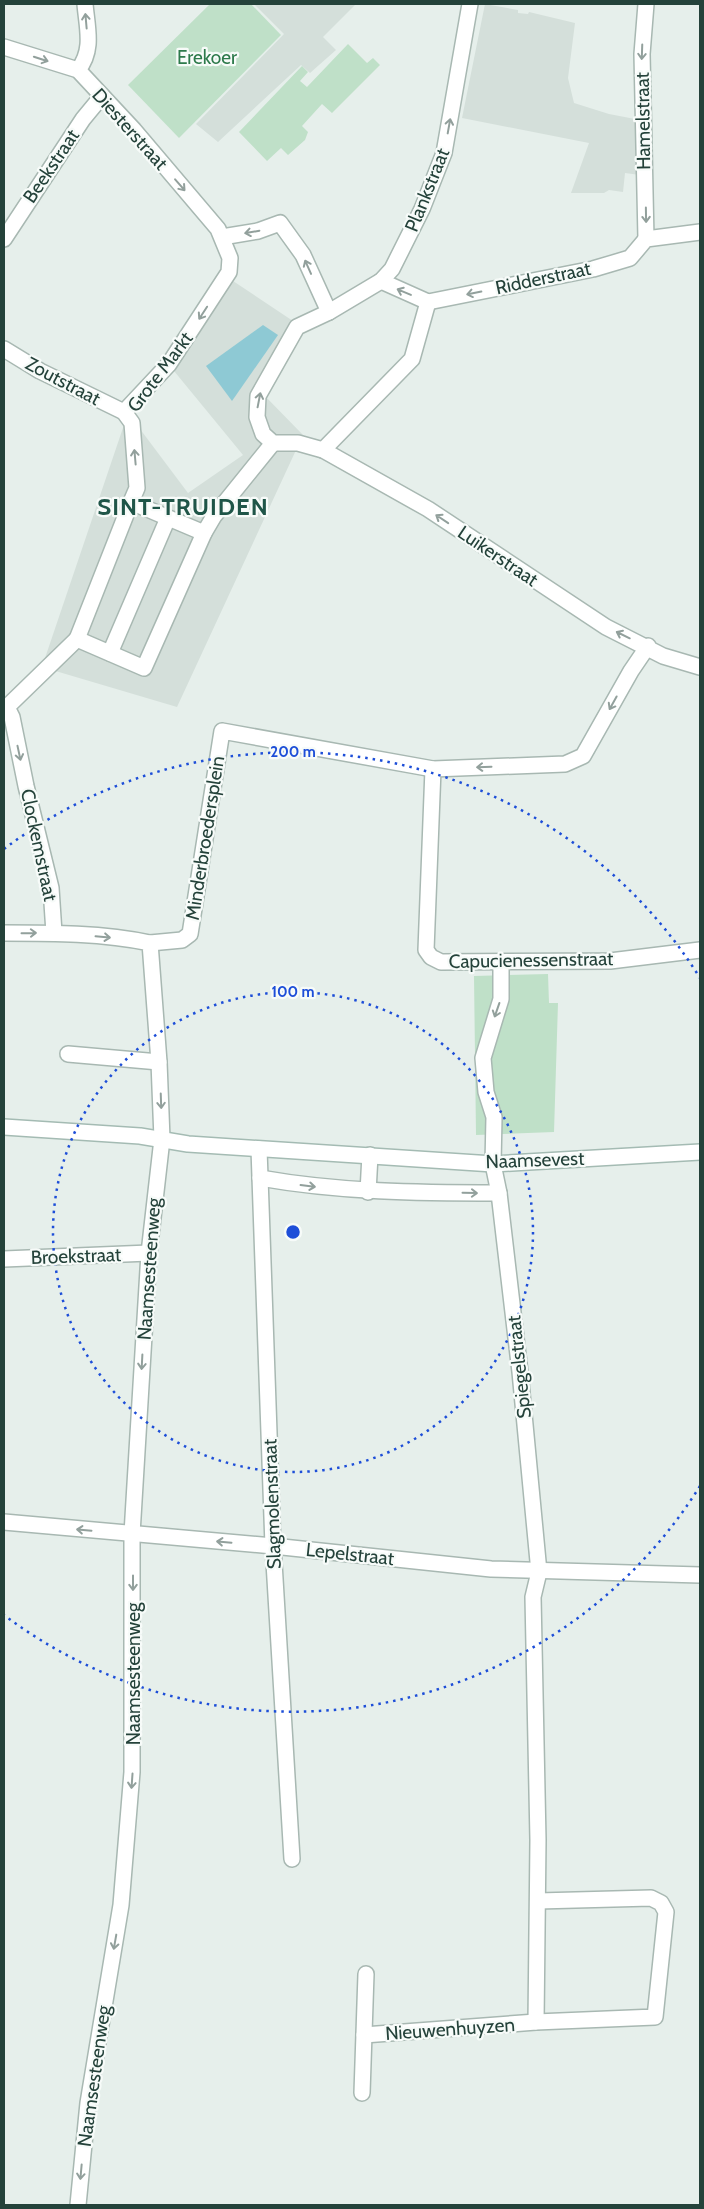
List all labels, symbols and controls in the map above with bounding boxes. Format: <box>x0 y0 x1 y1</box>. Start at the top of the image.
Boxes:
one-way arrow <box>82 13 91 29</box>
one-way arrow <box>638 44 647 60</box>
park label: Erekoer <box>177 46 237 69</box>
one-way arrow <box>33 54 49 64</box>
street label: Hamelstraat <box>631 71 655 170</box>
street label: Diesterstraat <box>87 83 173 175</box>
one-way arrow <box>445 119 455 135</box>
street label: Beekstraat <box>18 124 84 207</box>
street label: Plankstraat <box>400 144 454 235</box>
one-way arrow <box>174 179 186 192</box>
one-way arrow <box>641 207 650 223</box>
one-way arrow <box>244 228 260 238</box>
street label: Ridderstraat <box>493 257 593 299</box>
one-way arrow <box>303 260 313 275</box>
one-way arrow <box>397 286 412 296</box>
one-way arrow <box>466 288 482 298</box>
one-way arrow <box>197 305 207 319</box>
street label: Grote Markt <box>122 327 198 417</box>
street label: Zoutstraat <box>22 352 105 411</box>
one-way arrow <box>255 393 265 409</box>
one-way arrow <box>130 449 139 465</box>
district label: SINT-TRUIDEN <box>97 492 269 521</box>
one-way arrow <box>436 514 450 524</box>
street label: Luikerstraat <box>454 521 543 592</box>
one-way arrow <box>616 629 631 639</box>
one-way arrow <box>608 695 618 710</box>
text: 200 m <box>270 743 316 761</box>
one-way arrow <box>15 745 25 761</box>
street label: Minderbroedersplein <box>181 754 229 922</box>
one-way arrow <box>476 763 492 772</box>
street label: Clockemstraat <box>16 787 62 904</box>
one-way arrow <box>20 928 37 938</box>
one-way arrow <box>95 932 111 942</box>
street label: Capucienessenstraat <box>448 947 614 973</box>
text: 100 m <box>271 983 315 1001</box>
one-way arrow <box>492 1002 501 1017</box>
one-way arrow <box>156 1092 165 1108</box>
street label: Naamsevest <box>485 1147 585 1173</box>
one-way arrow <box>299 1181 315 1191</box>
one-way arrow <box>462 1188 478 1198</box>
street label: Naamsesteenweg <box>133 1196 165 1341</box>
centre of rings <box>284 1223 302 1241</box>
street label: Broekstraat <box>30 1243 122 1269</box>
street label: Spiegelstraat <box>502 1314 536 1420</box>
one-way arrow <box>138 1354 147 1370</box>
street label: Slagmolenstraat <box>258 1438 286 1570</box>
one-way arrow <box>76 1525 92 1535</box>
one-way arrow <box>216 1537 232 1547</box>
street label: Lepelstraat <box>305 1538 396 1570</box>
one-way arrow <box>128 1574 138 1591</box>
street label: Naamsesteenweg <box>122 1602 145 1745</box>
one-way arrow <box>127 1772 136 1788</box>
one-way arrow <box>109 1934 119 1950</box>
street label: Naamsesteenweg <box>73 2003 115 2148</box>
street label: Nieuwenhuyzen <box>384 2013 516 2045</box>
one-way arrow <box>76 2164 86 2180</box>

